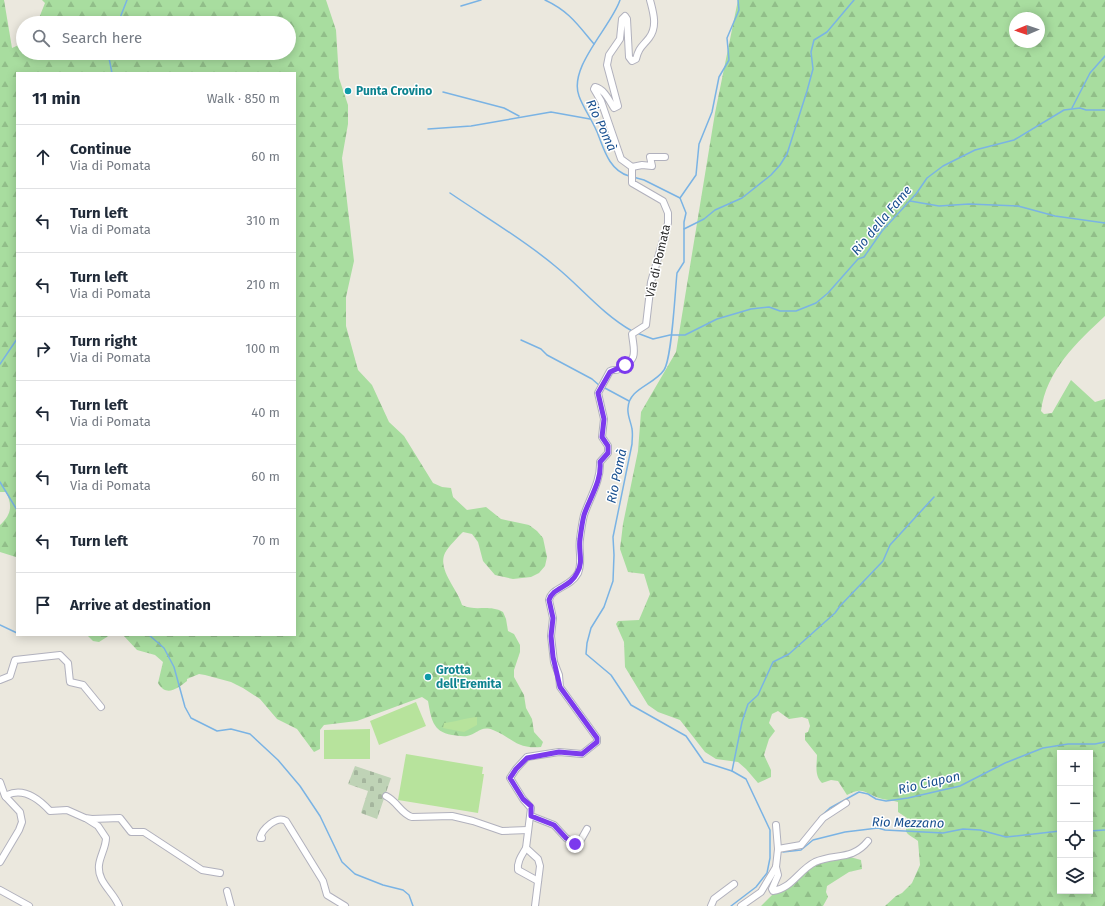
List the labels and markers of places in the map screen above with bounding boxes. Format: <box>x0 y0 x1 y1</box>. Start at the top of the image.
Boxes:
place label: Punta Crovino <box>356 84 432 98</box>
marker: Punta Crovino <box>343 86 353 96</box>
place label: Grotta dell'Eremita <box>436 663 502 691</box>
marker: Grotta dell'Eremita <box>423 672 433 682</box>

